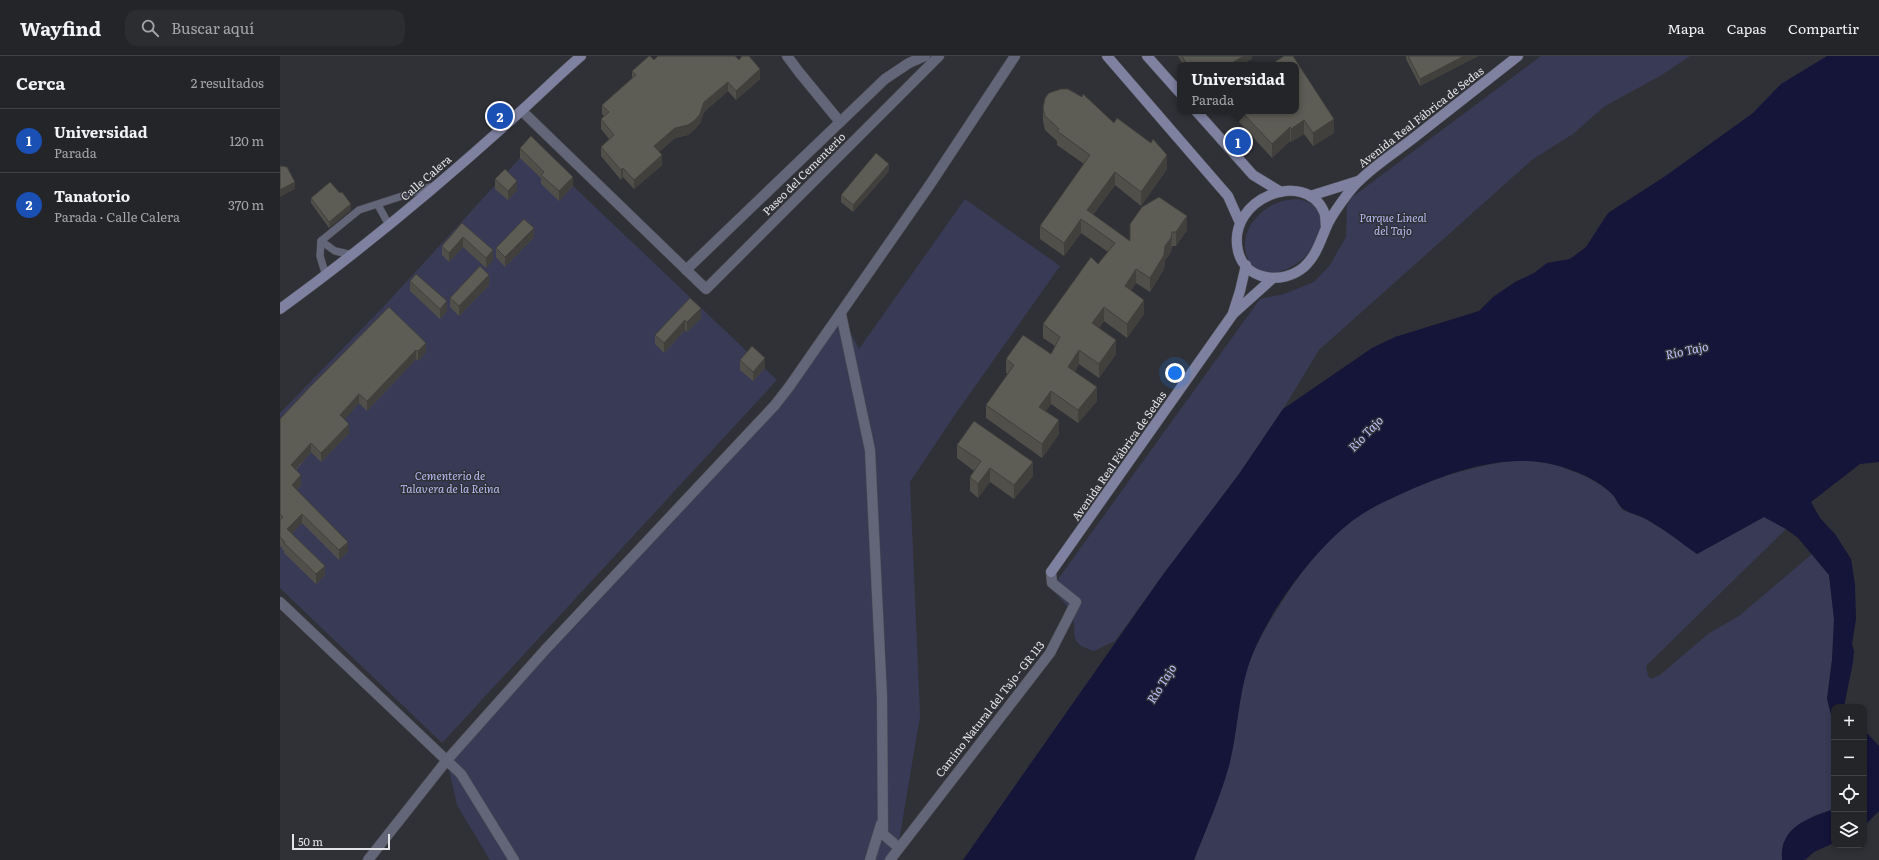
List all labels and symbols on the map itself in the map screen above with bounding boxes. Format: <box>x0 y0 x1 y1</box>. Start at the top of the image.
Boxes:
street label: Avenida Real Fábrica de Sedas <box>1354 62 1486 170</box>
pin: 2 <box>487 101 513 131</box>
pin: 1 <box>1225 127 1251 157</box>
street label: Paseo del Cementerio <box>758 128 848 218</box>
street label: Calle Calera <box>397 151 454 204</box>
park label: Parque Lineal del Tajo <box>1359 209 1428 238</box>
water label: Río Tajo <box>1664 337 1710 363</box>
your location <box>1165 363 1185 383</box>
street label: Avenida Real Fábrica de Sedas <box>1067 387 1169 524</box>
water label: Río Tajo <box>1344 411 1387 455</box>
park label: Cementerio de Talavera de la Reina <box>400 467 501 496</box>
street label: Camino Natural del Tajo - GR 113 <box>931 637 1048 780</box>
water label: Río Tajo <box>1142 660 1180 707</box>
scale bar <box>292 832 390 851</box>

